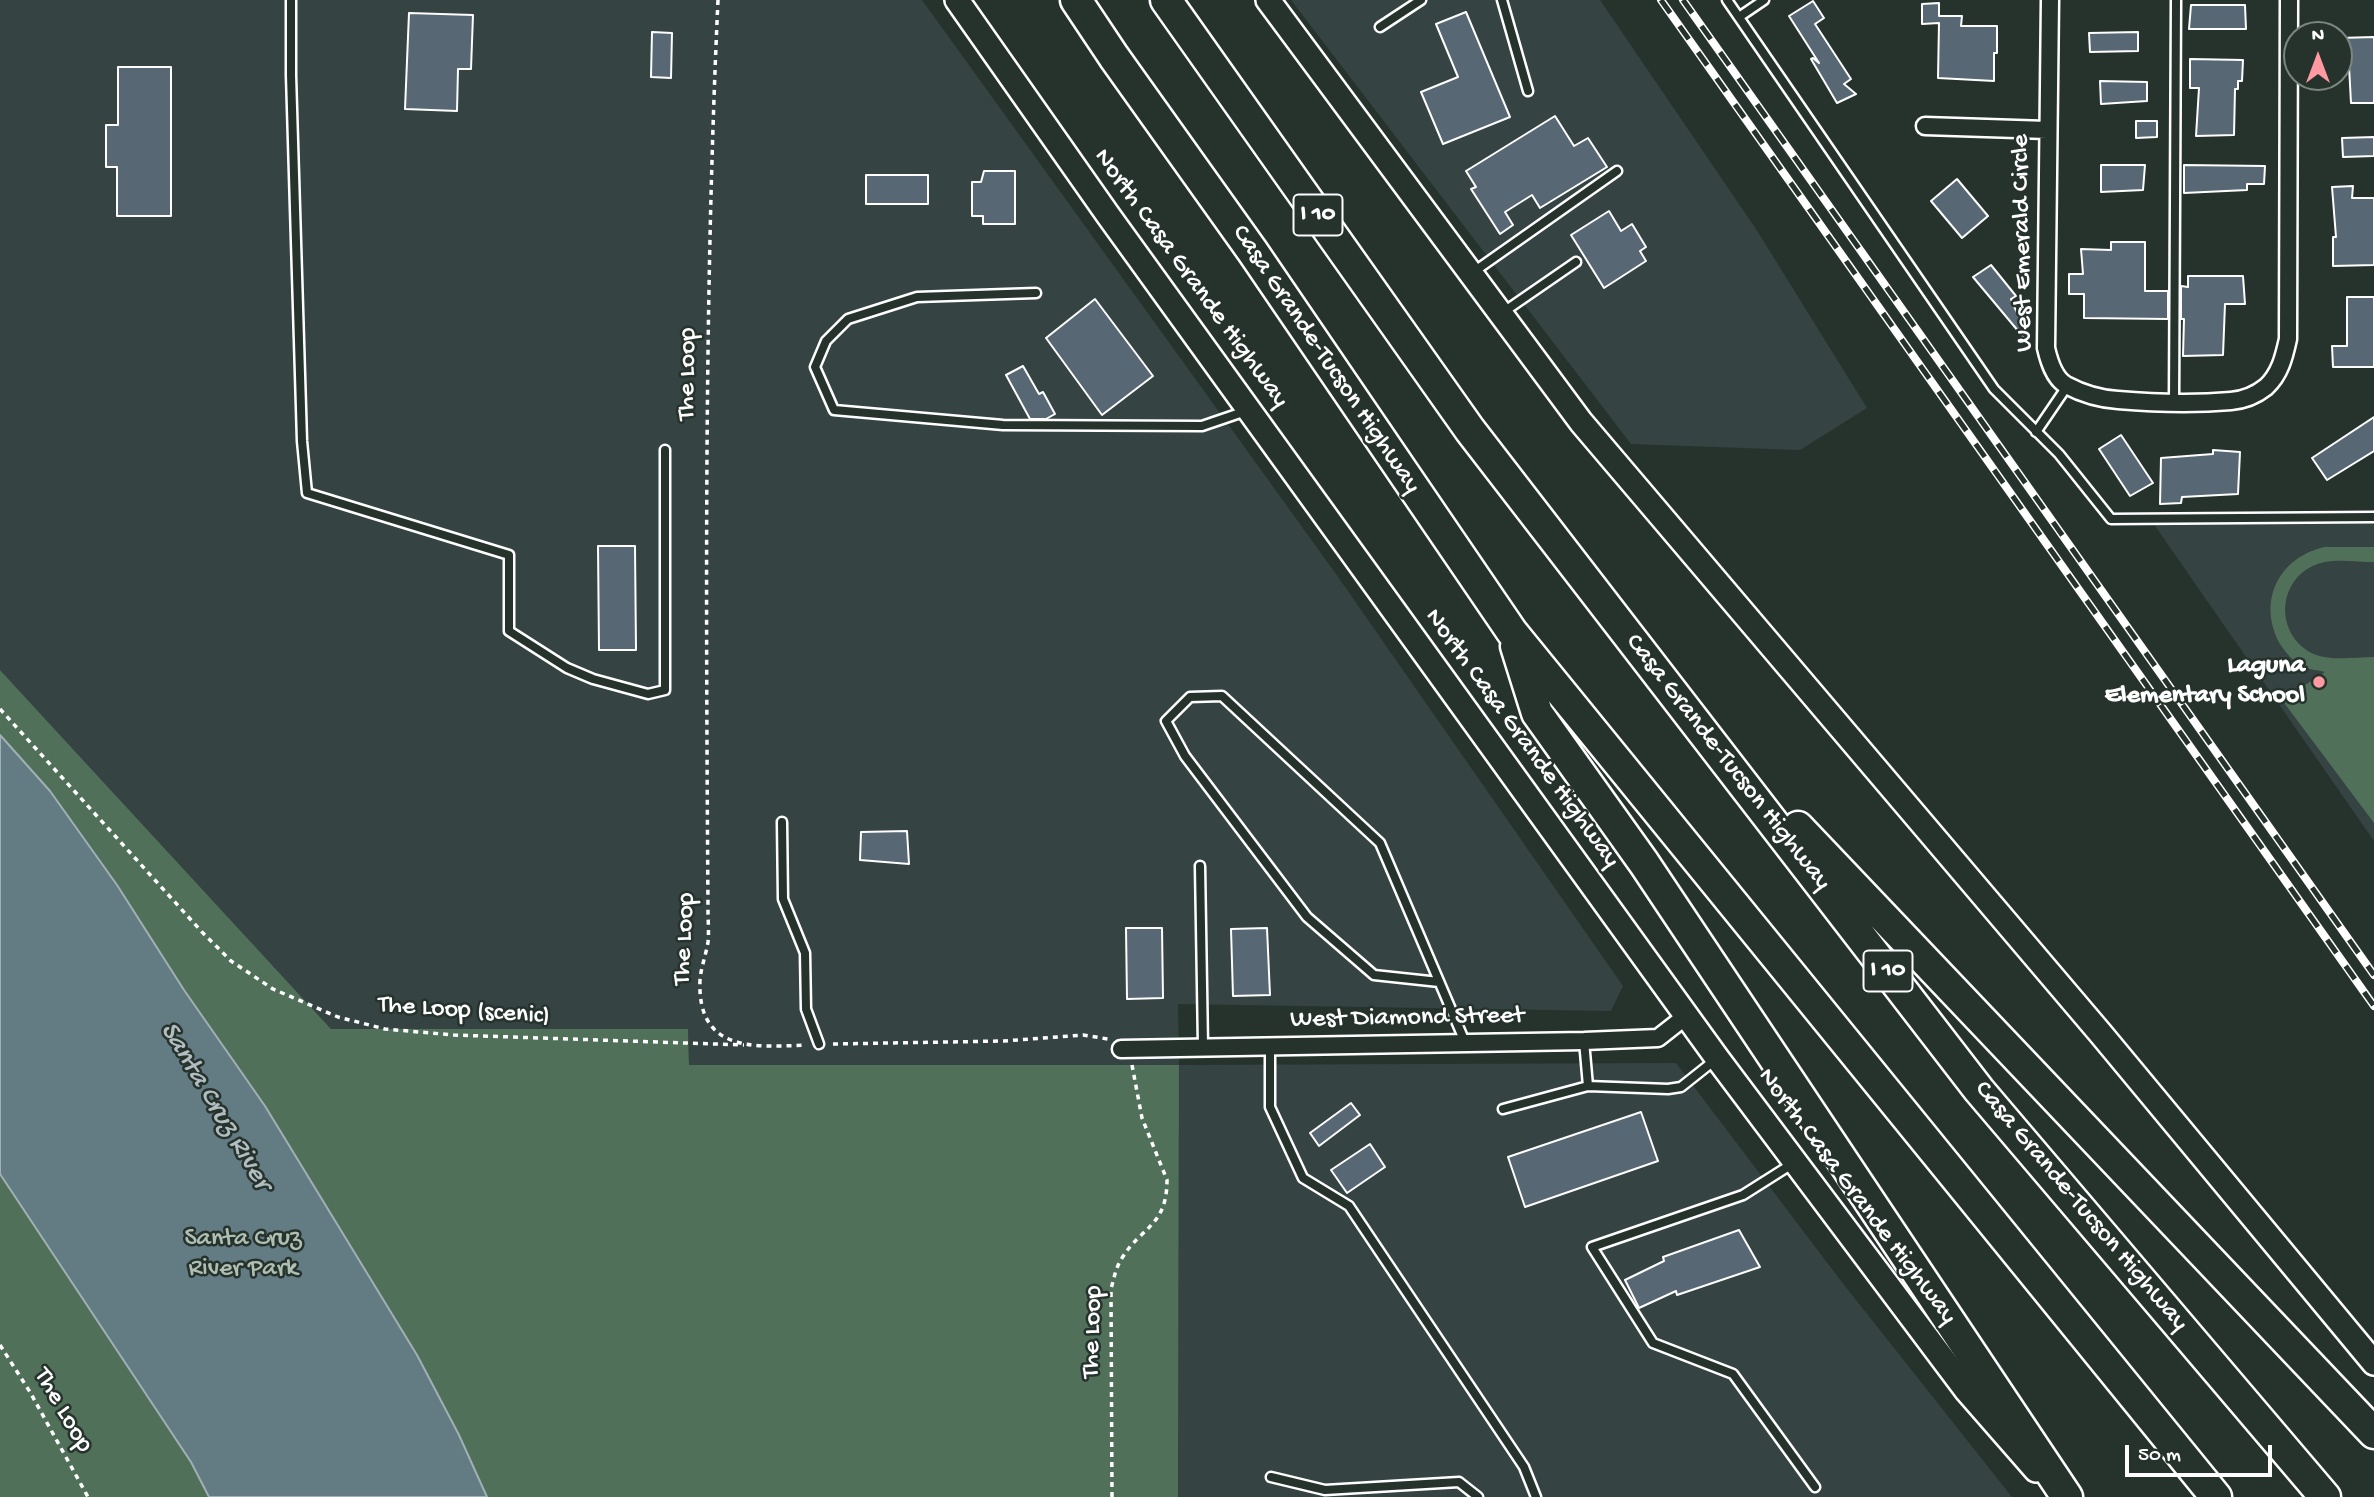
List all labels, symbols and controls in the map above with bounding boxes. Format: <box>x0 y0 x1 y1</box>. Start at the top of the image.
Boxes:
north arrow <box>2283 21 2353 91</box>
text: N <box>2312 25 2324 48</box>
street label: West Emerald Circle <box>2007 134 2041 352</box>
street label: North Casa Grande Highway <box>1085 143 1295 415</box>
road number: I 10 <box>1294 195 1342 236</box>
street label: Casa Grande-Tucson Highway <box>1223 220 1427 500</box>
street label: The Loop <box>673 327 705 421</box>
street label: North Casa Grande Highway <box>1416 603 1626 875</box>
street label: Casa Grande-Tucson Highway <box>1617 628 1837 898</box>
place label: Laguna Elementary School <box>2105 651 2305 712</box>
marker: Laguna Elementary School <box>2311 674 2327 690</box>
street label: The Loop <box>668 892 704 986</box>
road number: I 10 <box>1864 951 1912 992</box>
street label: The Loop (scenic) <box>377 990 551 1034</box>
street label: West Diamond Street <box>1290 1001 1524 1037</box>
water label: Santa Cruz River <box>151 1017 277 1197</box>
street label: North Casa Grande Highway <box>1749 1063 1963 1331</box>
street label: Casa Grande-Tucson Highway <box>1966 1076 2194 1338</box>
park label: Santa Cruz River Park <box>184 1224 302 1286</box>
street label: The Loop <box>1077 1285 1111 1379</box>
street label: The Loop <box>25 1363 99 1459</box>
scale bar <box>2129 1430 2276 1474</box>
text: 50 m <box>2138 1444 2181 1469</box>

